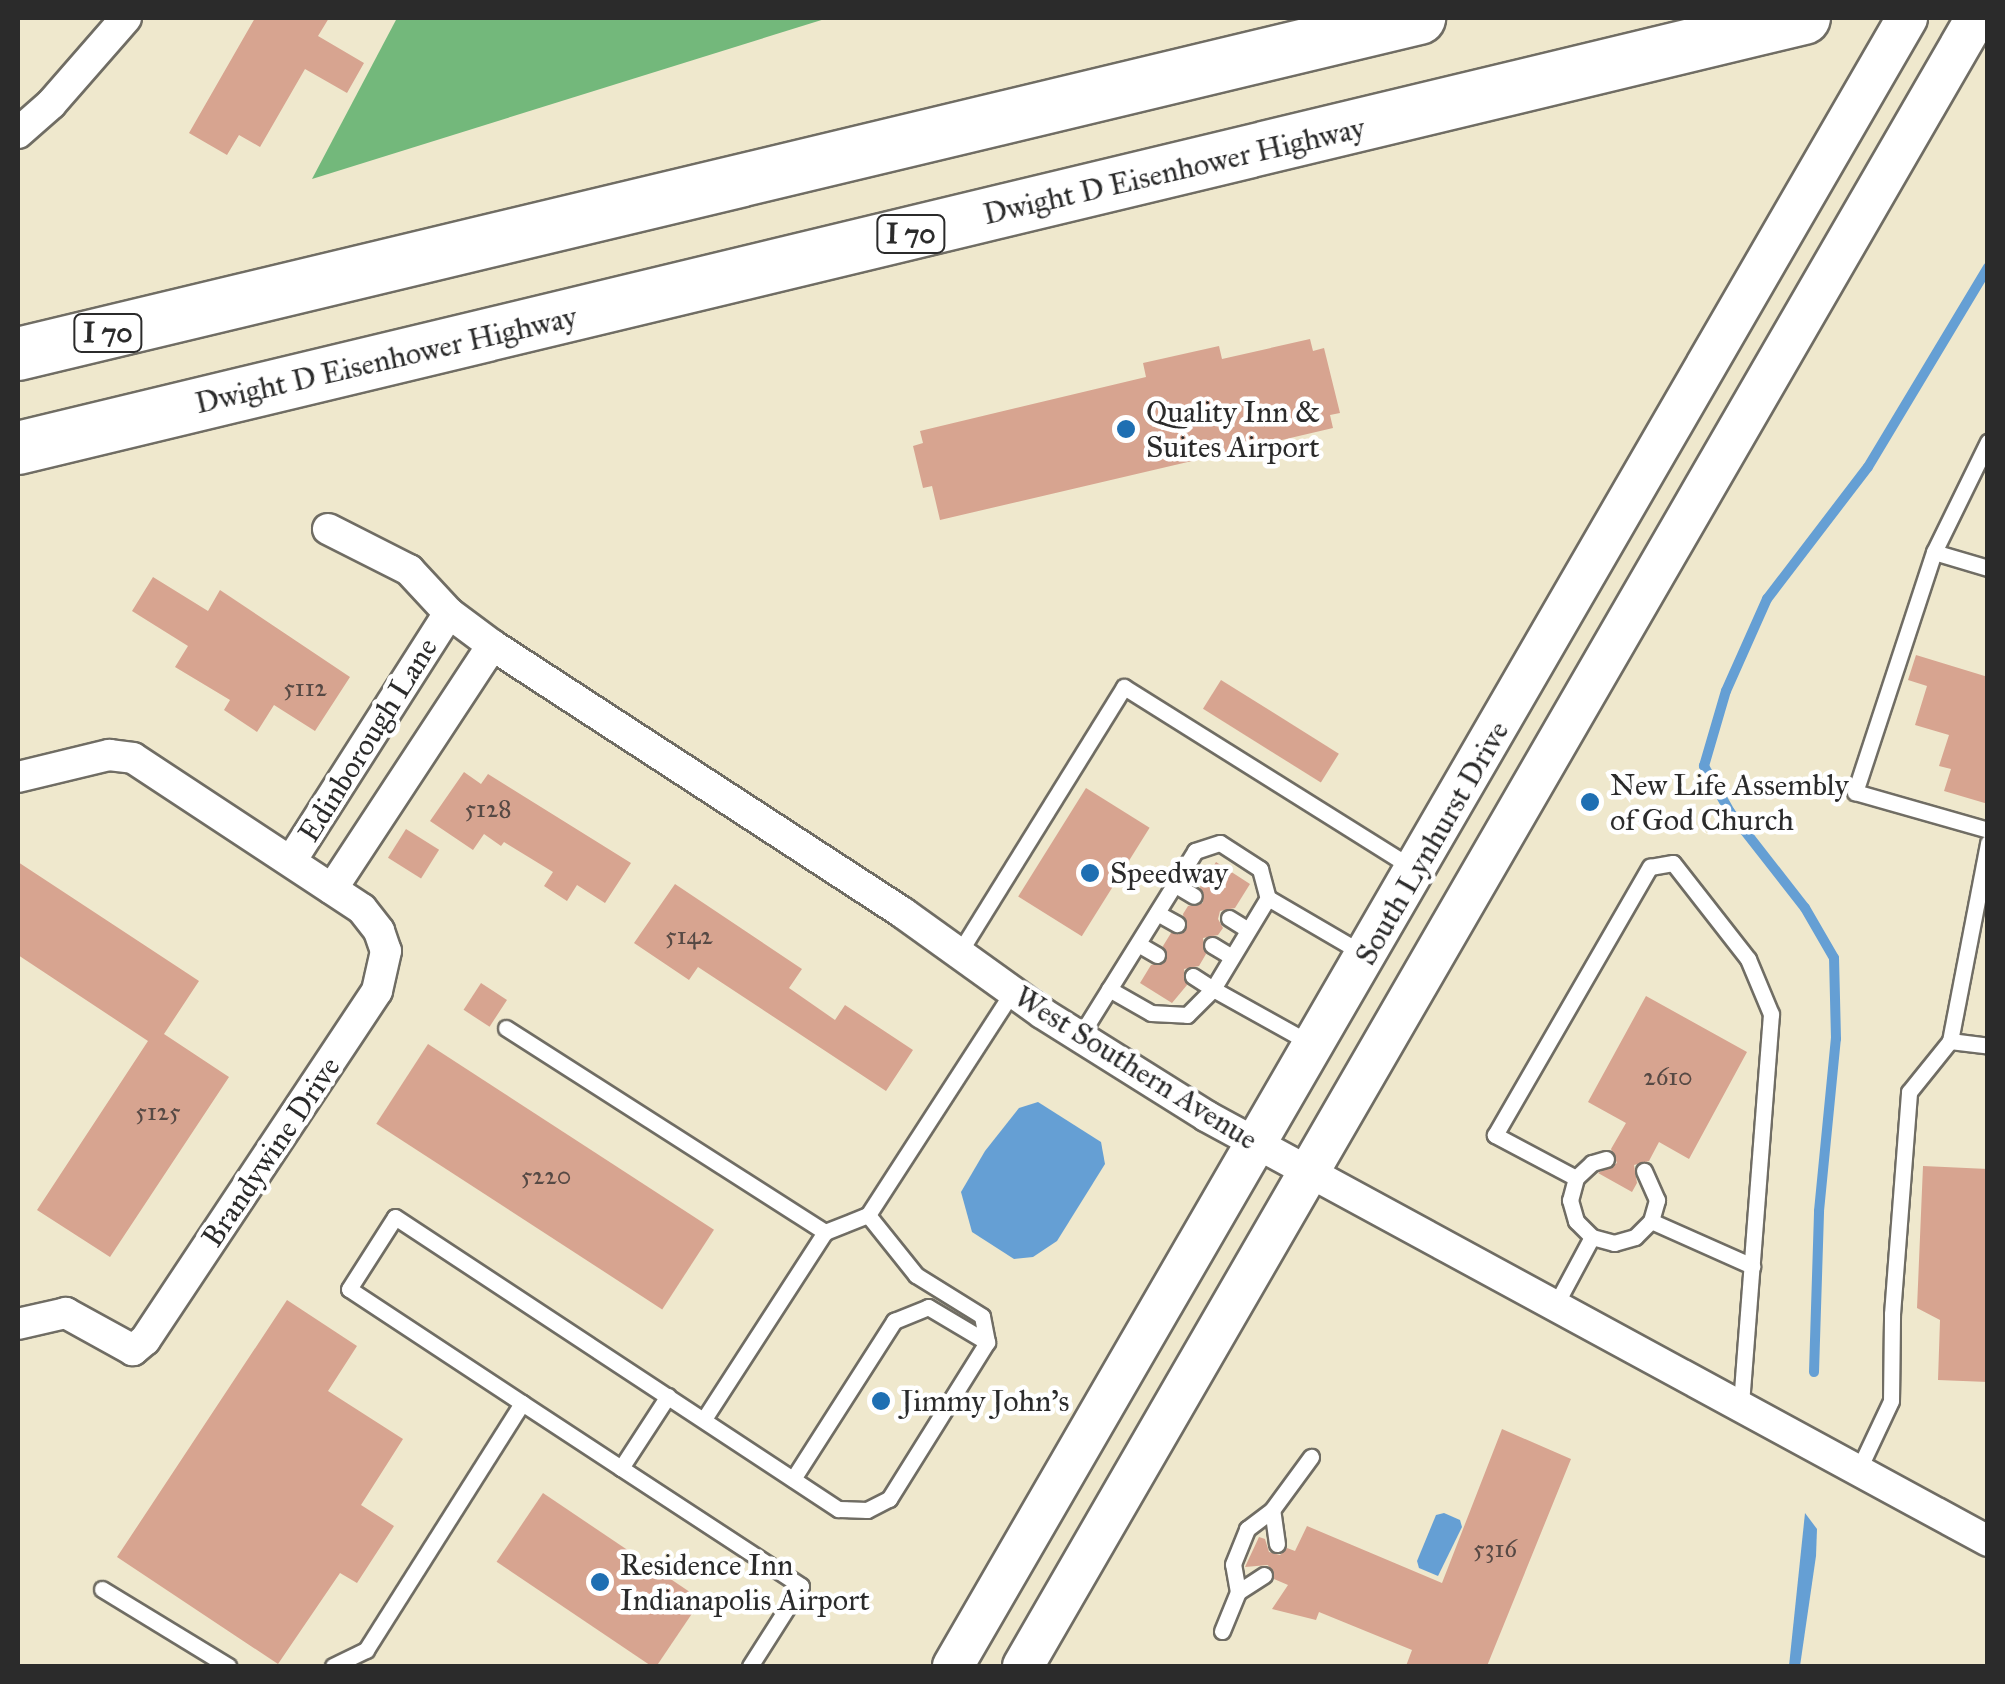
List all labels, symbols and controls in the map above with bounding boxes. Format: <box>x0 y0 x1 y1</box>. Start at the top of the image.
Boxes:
street label: Dwight D Eisenhower Highway <box>980 110 1368 232</box>
road number: I 70 <box>876 211 946 257</box>
street label: Dwight D Eisenhower Highway <box>192 299 580 421</box>
road number: I 70 <box>73 310 143 356</box>
place label: Quality Inn & Suites Airport <box>1146 394 1320 464</box>
marker: Quality Inn & Suites Airport <box>1115 418 1137 440</box>
street label: Edinborough Lane <box>291 631 445 849</box>
house number: 5112 <box>283 673 327 703</box>
street label: South Lynhurst Drive <box>1348 715 1516 971</box>
place label: New Life Assembly of God Church <box>1610 767 1849 838</box>
marker: New Life Assembly of God Church <box>1579 791 1601 813</box>
house number: 5128 <box>464 794 512 824</box>
place label: Speedway <box>1110 855 1228 891</box>
marker: Speedway <box>1079 862 1101 884</box>
house number: 5142 <box>665 921 713 951</box>
street label: West Southern Avenue <box>1008 979 1264 1157</box>
street label: Brandywine Drive <box>194 1050 348 1254</box>
house number: 2610 <box>1643 1062 1693 1092</box>
house number: 5125 <box>135 1097 181 1127</box>
house number: 5220 <box>521 1161 571 1191</box>
place label: Jimmy John's <box>901 1383 1070 1419</box>
marker: Jimmy John's <box>870 1390 892 1412</box>
house number: 5316 <box>1473 1534 1517 1564</box>
place label: Residence Inn Indianapolis Airport <box>620 1547 870 1618</box>
marker: Residence Inn Indianapolis Airport <box>589 1571 611 1593</box>

